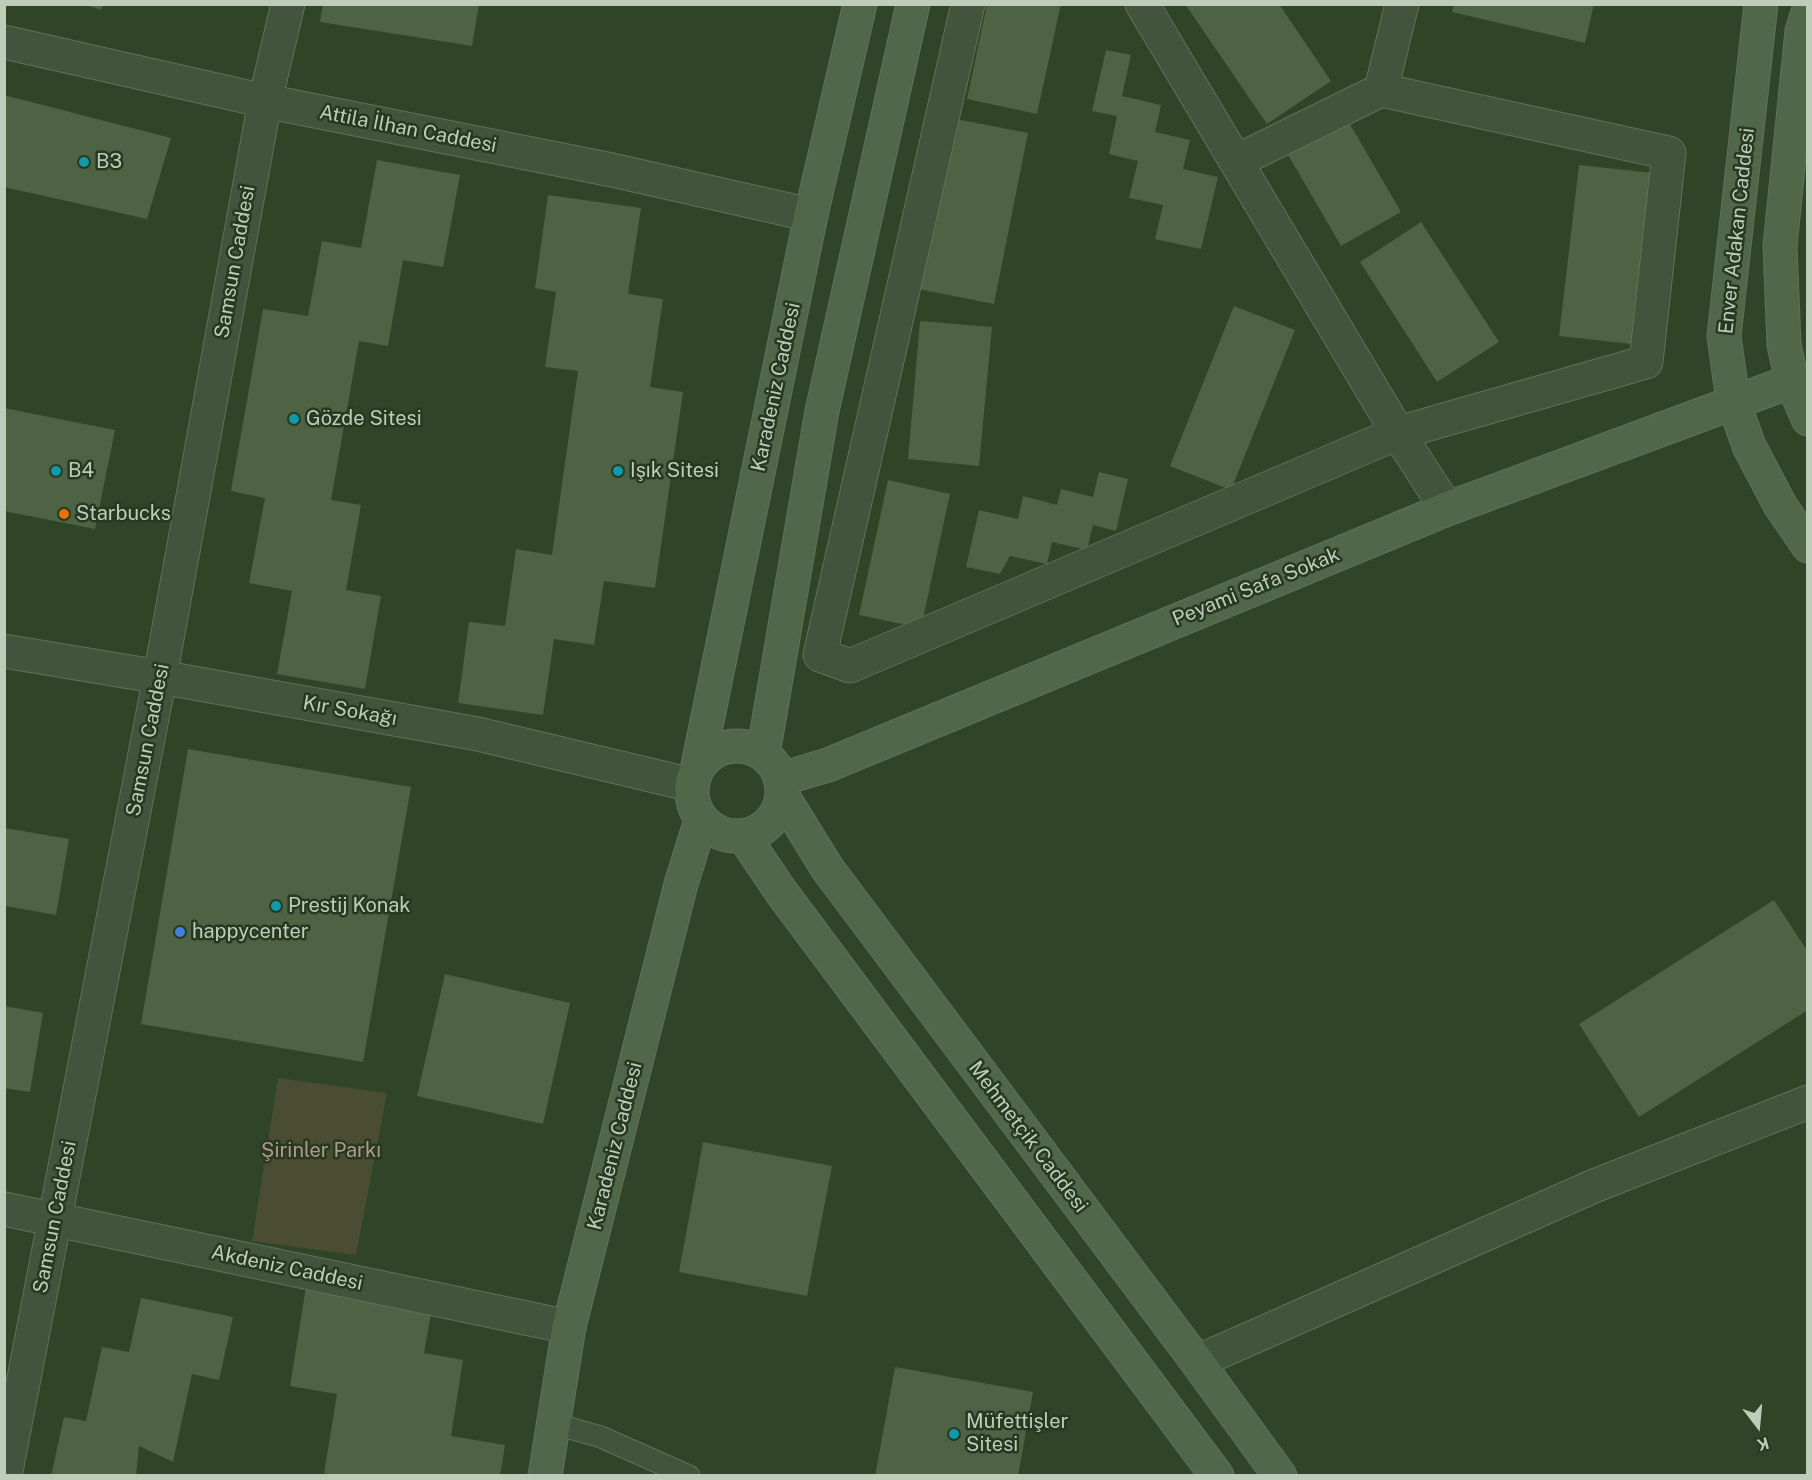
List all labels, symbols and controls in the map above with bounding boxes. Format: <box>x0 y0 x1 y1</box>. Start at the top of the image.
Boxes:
street label: Attila İlhan Caddesi <box>317 100 499 158</box>
street label: Enver Adakan Caddesi <box>1714 127 1760 335</box>
place label: B3 <box>96 150 122 174</box>
marker: B3 <box>77 155 91 169</box>
street label: Samsun Caddesi <box>210 184 260 340</box>
street label: Karadeniz Caddesi <box>746 300 806 474</box>
place label: Gözde Sitesi <box>306 407 422 431</box>
marker: Gözde Sitesi <box>287 412 301 426</box>
place label: B4 <box>68 459 94 483</box>
place label: Işık Sitesi <box>630 459 719 483</box>
marker: B4 <box>49 464 63 478</box>
marker: Işık Sitesi <box>611 464 625 478</box>
place label: Starbucks <box>76 502 171 526</box>
marker: Starbucks <box>57 507 71 521</box>
street label: Peyami Safa Sokak <box>1169 542 1343 632</box>
street label: Samsun Caddesi <box>121 662 175 818</box>
street label: Kır Sokağı <box>301 691 399 731</box>
place label: Prestij Konak <box>288 894 411 918</box>
marker: Prestij Konak <box>269 899 283 913</box>
place label: happycenter <box>192 920 309 944</box>
marker: happycenter <box>173 925 187 939</box>
street label: Mehmetçik Caddesi <box>963 1057 1093 1217</box>
street label: Karadeniz Caddesi <box>583 1060 647 1232</box>
street label: Samsun Caddesi <box>28 1139 82 1295</box>
park label: Şirinler Parkı <box>261 1139 381 1163</box>
street label: Akdeniz Caddesi <box>209 1240 365 1296</box>
north arrow <box>1728 1396 1788 1456</box>
place label: Müfettişler Sitesi <box>966 1410 1068 1457</box>
marker: Müfettişler Sitesi <box>947 1427 961 1441</box>
text: K <box>1755 1433 1771 1454</box>

